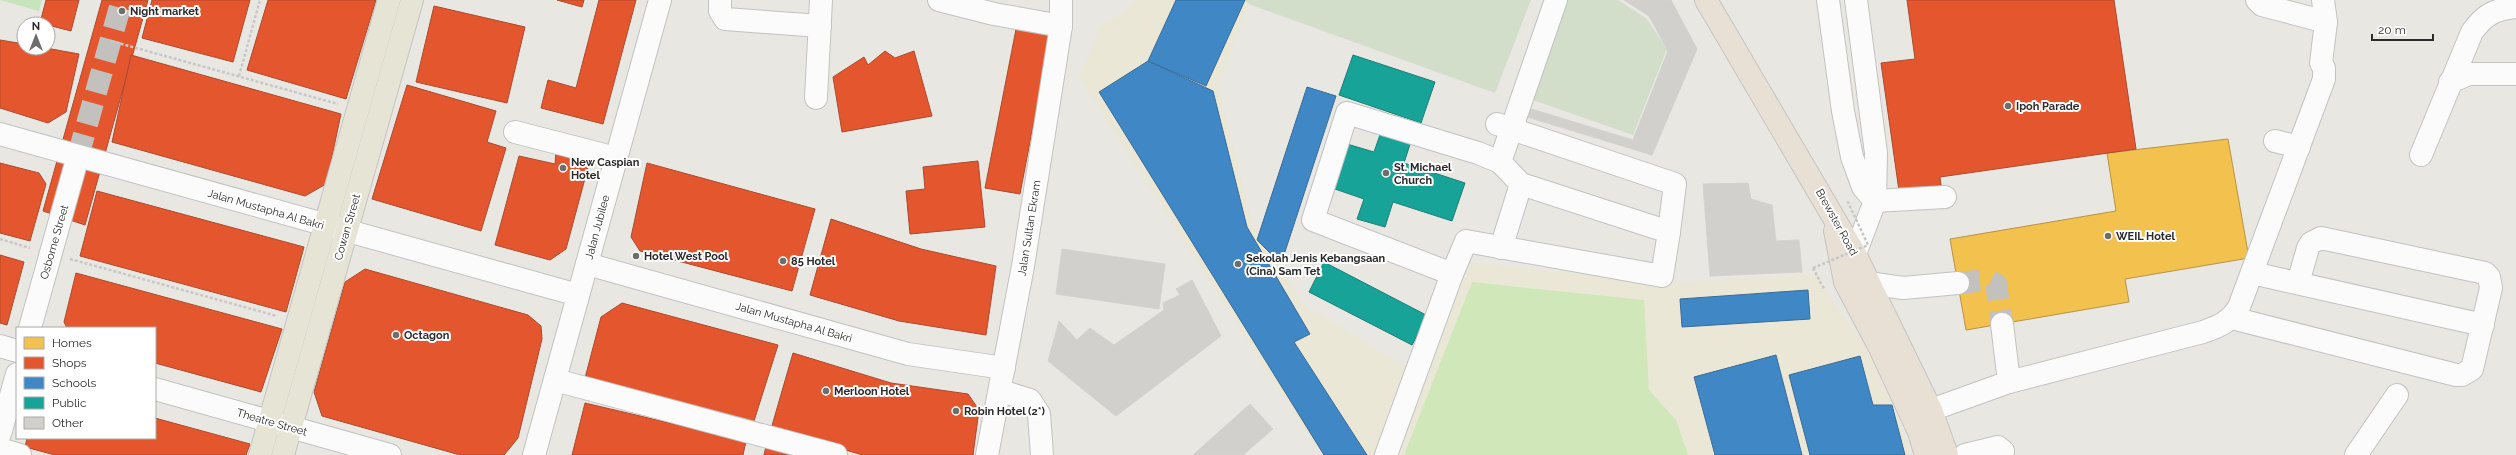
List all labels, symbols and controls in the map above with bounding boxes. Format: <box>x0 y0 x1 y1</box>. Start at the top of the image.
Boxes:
place label: Night market <box>130 5 200 18</box>
marker: Night market <box>117 6 127 16</box>
north arrow <box>16 16 56 56</box>
scale bar <box>2372 16 2433 42</box>
text: N <box>32 20 40 33</box>
text: 20 m <box>2378 23 2406 37</box>
place label: Ipoh Parade <box>2016 100 2080 113</box>
marker: Ipoh Parade <box>2003 101 2013 111</box>
place label: New Caspian Hotel <box>571 156 640 182</box>
place label: St. Michael Church <box>1394 161 1452 187</box>
marker: New Caspian Hotel <box>558 163 568 173</box>
marker: St. Michael Church <box>1381 168 1391 178</box>
street label: Jalan Sultan Ekram <box>1015 179 1043 277</box>
street label: Jalan Mustapha Al Bakri <box>206 187 326 232</box>
street label: Brewster Road <box>1813 187 1860 258</box>
street label: Cowan Street <box>332 192 363 262</box>
street label: Jalan Jubilee <box>583 193 612 261</box>
street label: Osborne Street <box>38 203 71 281</box>
place label: WEIL Hotel <box>2116 230 2175 243</box>
marker: WEIL Hotel <box>2103 231 2113 241</box>
place label: Hotel West Pool <box>644 250 729 263</box>
marker: Hotel West Pool <box>631 251 641 261</box>
place label: Sekolah Jenis Kebangsaan (Cina) Sam Tet <box>1246 252 1386 278</box>
place label: 85 Hotel <box>791 255 836 268</box>
marker: 85 Hotel <box>778 256 788 266</box>
marker: Sekolah Jenis Kebangsaan (Cina) Sam Tet <box>1233 259 1243 269</box>
street label: Jalan Mustapha Al Bakri <box>734 300 854 345</box>
legend <box>16 327 156 439</box>
place label: Octagon <box>404 329 450 342</box>
marker: Octagon <box>391 330 401 340</box>
text: Homes <box>52 336 92 350</box>
text: Shops <box>52 356 87 370</box>
text: Schools <box>52 376 96 390</box>
place label: Merloon Hotel <box>834 385 910 398</box>
marker: Merloon Hotel <box>821 386 831 396</box>
text: Public <box>52 396 87 410</box>
place label: Robin Hotel (2*) <box>964 405 1046 418</box>
street label: Theatre Street <box>235 406 309 439</box>
marker: Robin Hotel (2*) <box>951 406 961 416</box>
text: Other <box>52 416 84 430</box>

